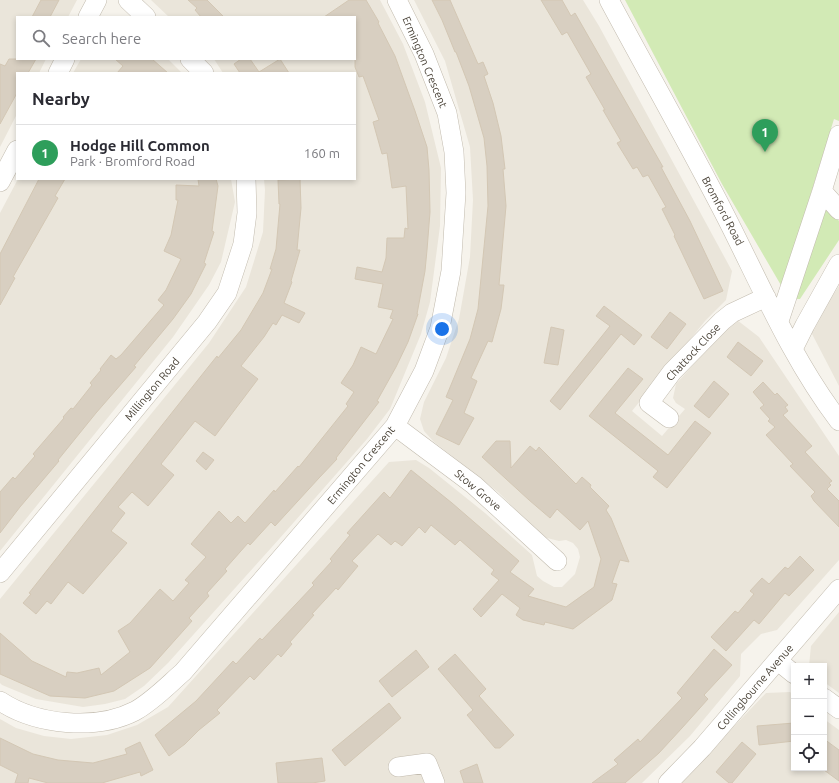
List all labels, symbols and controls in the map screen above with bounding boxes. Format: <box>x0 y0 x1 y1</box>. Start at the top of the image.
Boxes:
street label: Ermington Crescent <box>400 14 450 110</box>
search box <box>16 16 356 60</box>
icon: search <box>30 27 52 49</box>
text: Search here <box>62 30 141 47</box>
text: Nearby <box>32 89 90 108</box>
pin: 1 <box>752 119 778 152</box>
text: Hodge Hill Common <box>70 137 210 154</box>
text: 1 <box>41 146 49 160</box>
text: 160 m <box>304 146 340 160</box>
text: Park · Bromford Road <box>70 154 195 168</box>
street label: Bromford Road <box>700 175 746 247</box>
your location <box>432 319 452 339</box>
street label: Chattock Close <box>663 321 723 383</box>
street label: Millington Road <box>122 355 182 423</box>
street label: Ermington Crescent <box>325 423 398 506</box>
street label: Stow Grove <box>452 467 504 513</box>
street label: Collingbourne Avenue <box>715 642 795 732</box>
map controls <box>791 663 827 771</box>
button: + <box>791 663 827 699</box>
button: − <box>791 699 827 735</box>
button: locate <box>791 735 827 771</box>

